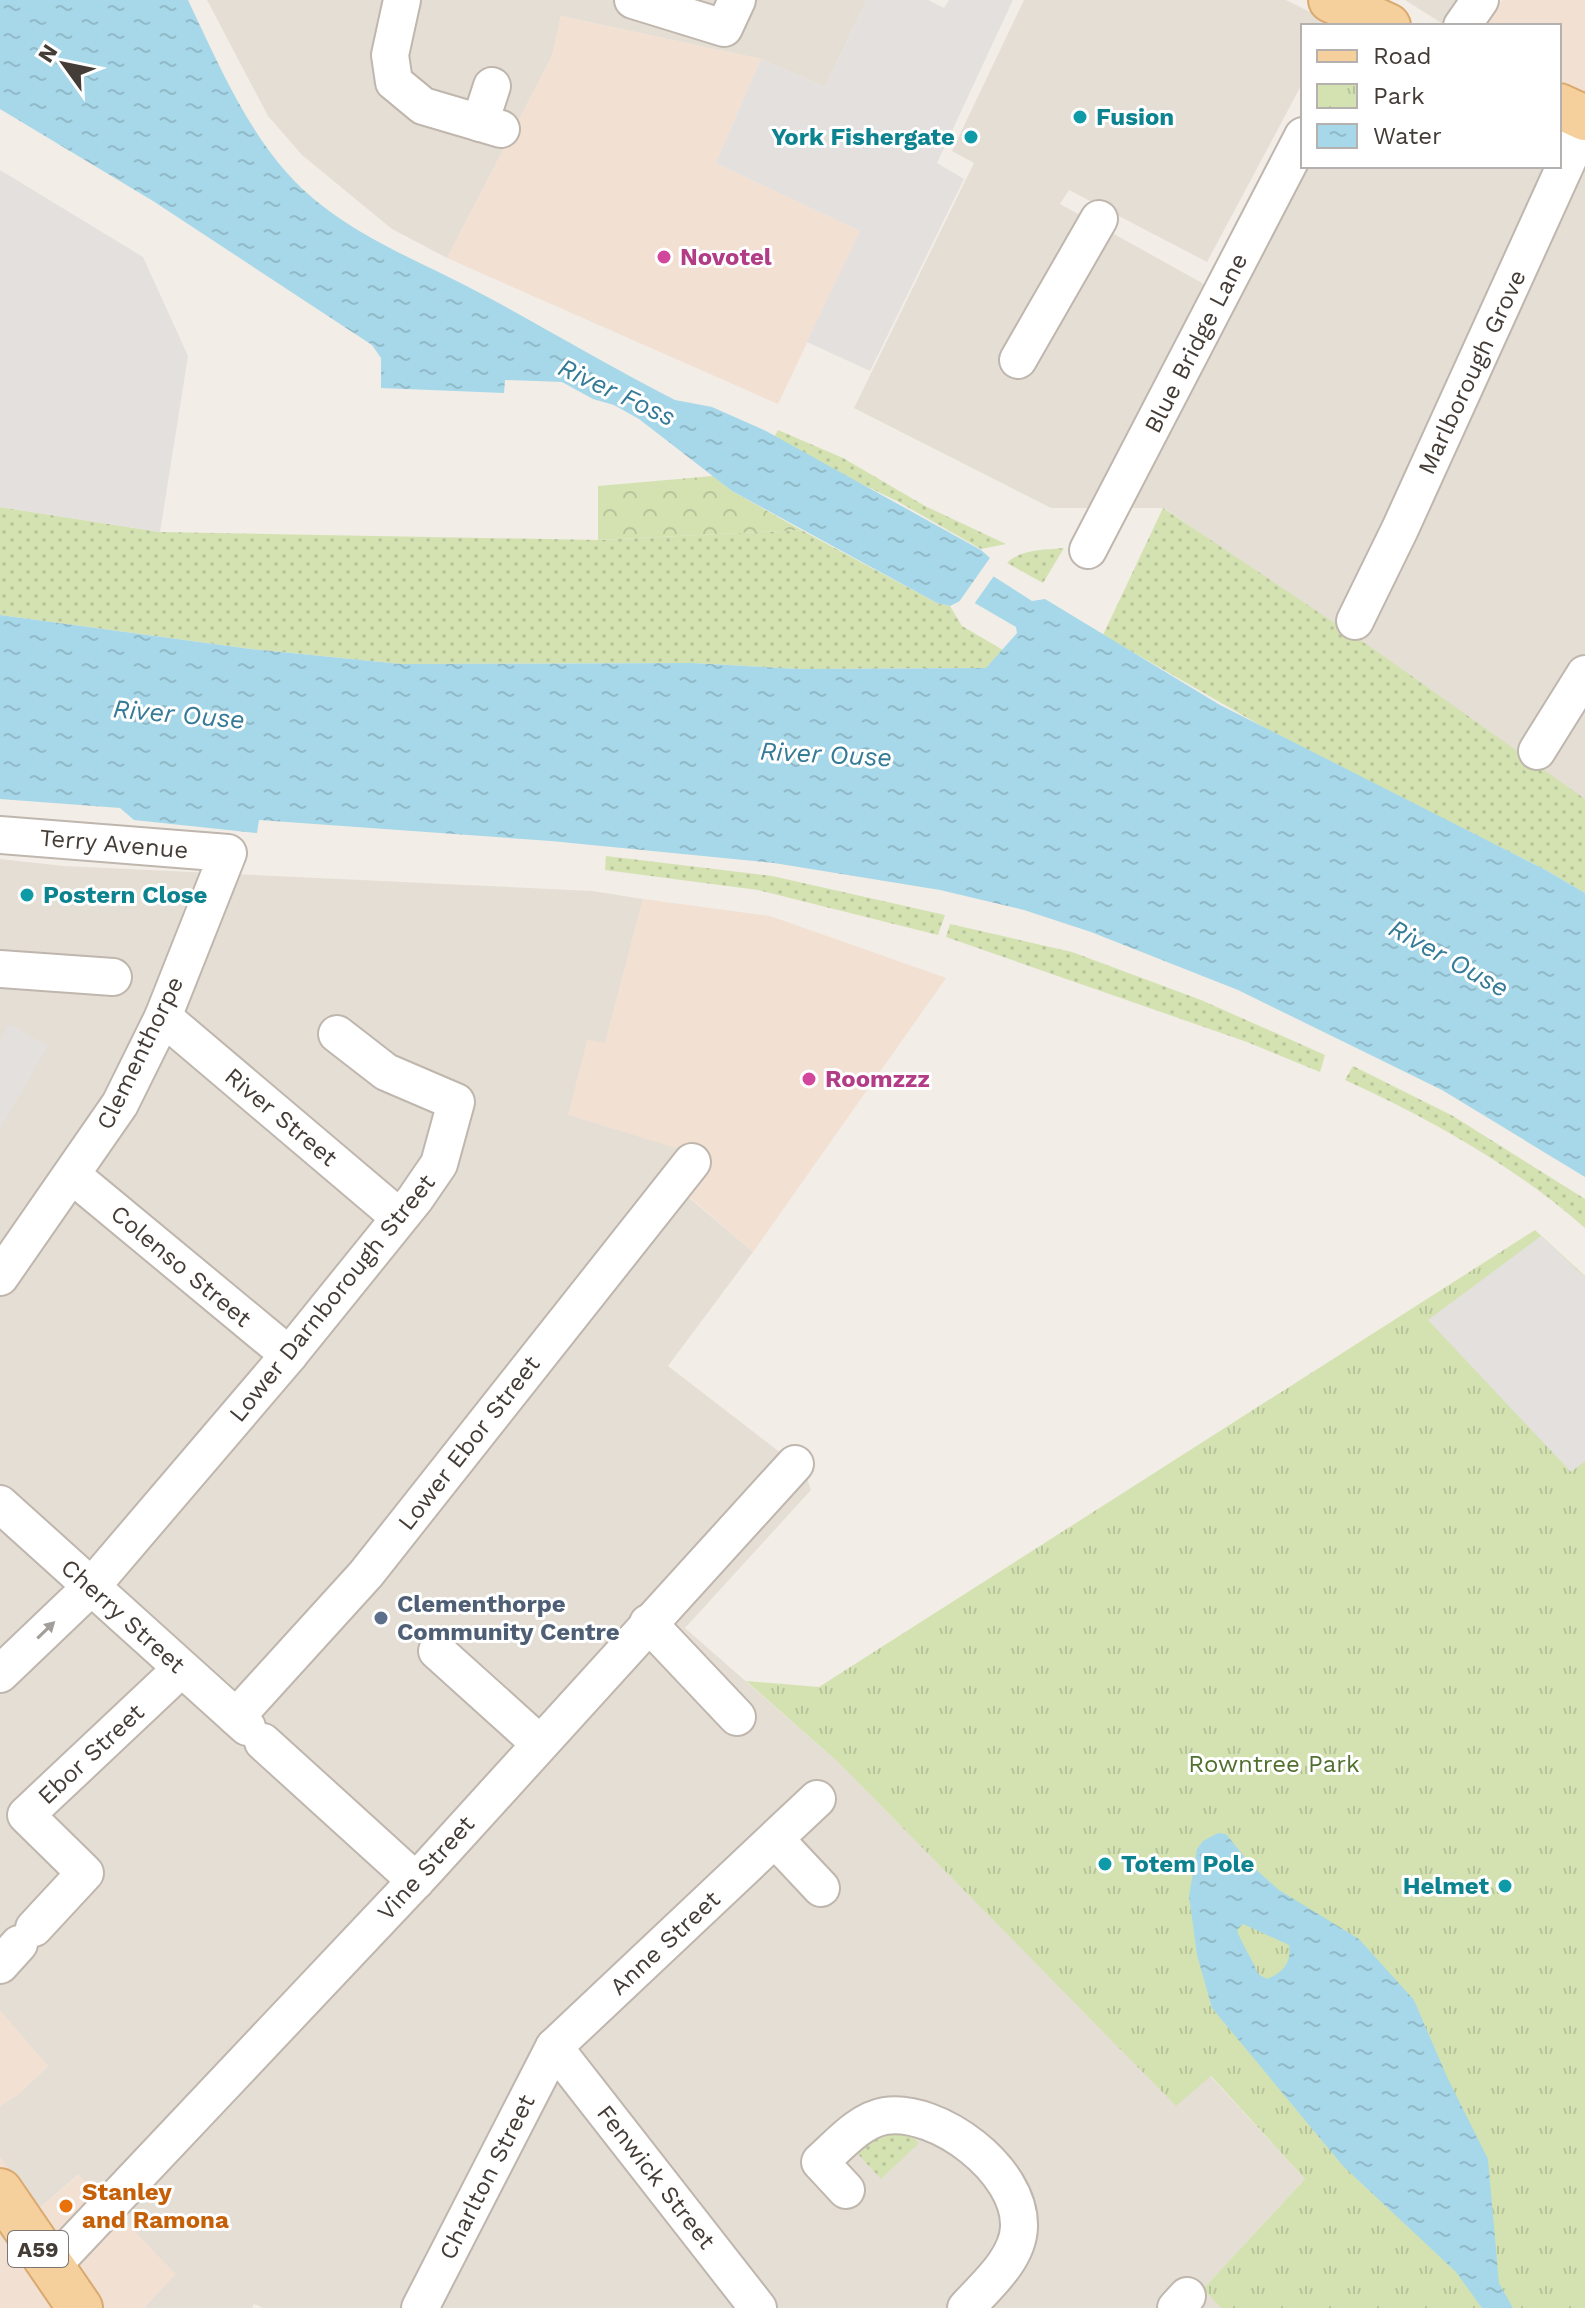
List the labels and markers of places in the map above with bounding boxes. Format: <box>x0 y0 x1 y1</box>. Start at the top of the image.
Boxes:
place label: Fusion <box>1096 103 1174 131</box>
marker: Fusion <box>1071 108 1089 126</box>
place label: York Fishergate <box>771 123 955 151</box>
marker: York Fishergate <box>962 128 980 146</box>
place label: Novotel <box>680 243 772 271</box>
marker: Novotel <box>655 248 673 266</box>
place label: Postern Close <box>43 881 208 909</box>
marker: Postern Close <box>18 886 36 904</box>
place label: Roomzzz <box>825 1065 930 1093</box>
marker: Roomzzz <box>800 1070 818 1088</box>
place label: Clementhorpe Community Centre <box>397 1590 620 1646</box>
marker: Clementhorpe Community Centre <box>372 1609 390 1627</box>
place label: Totem Pole <box>1121 1850 1254 1878</box>
marker: Totem Pole <box>1096 1855 1114 1873</box>
place label: Helmet <box>1403 1872 1489 1900</box>
marker: Helmet <box>1496 1877 1514 1895</box>
place label: Stanley and Ramona <box>82 2178 229 2234</box>
marker: Stanley and Ramona <box>57 2197 75 2215</box>

